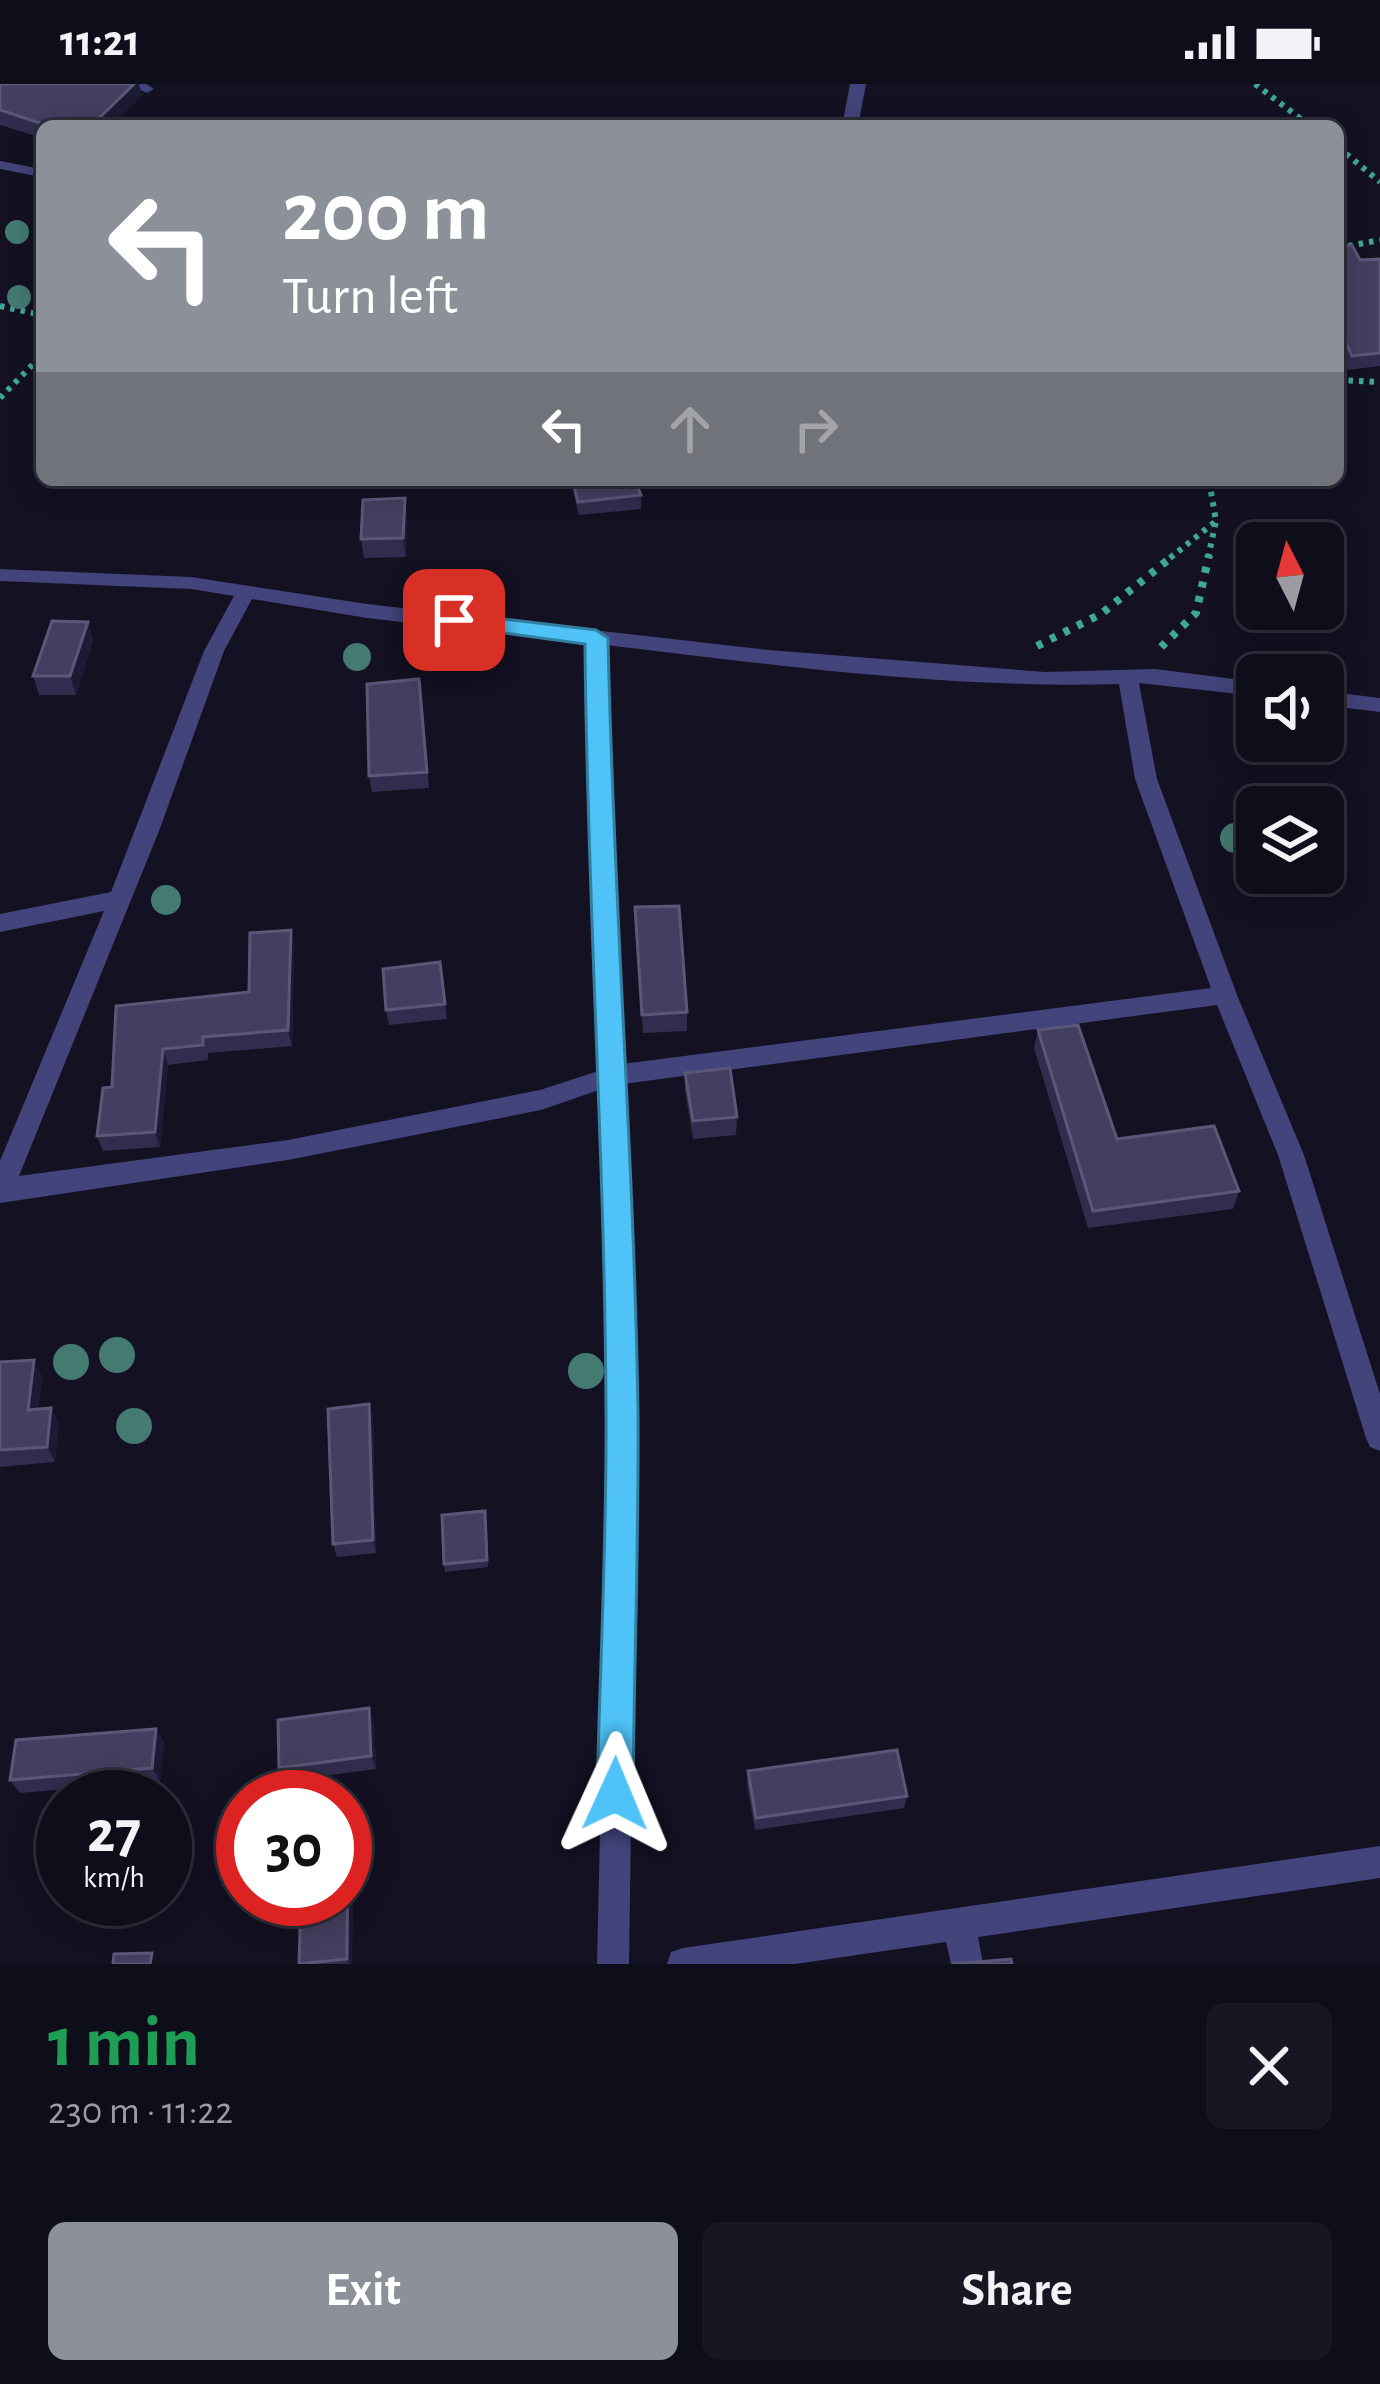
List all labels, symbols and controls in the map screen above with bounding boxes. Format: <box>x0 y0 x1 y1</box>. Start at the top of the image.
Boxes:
text: 11:21 <box>60 19 140 64</box>
icon: left <box>84 168 240 324</box>
text: 200 m <box>282 172 490 256</box>
text: Turn left <box>282 270 458 324</box>
icon: left <box>531 396 597 462</box>
icon: ahead <box>657 396 723 462</box>
icon: right <box>783 396 849 462</box>
north arrow <box>1236 522 1344 630</box>
map controls <box>1236 522 1344 894</box>
pin <box>403 569 505 671</box>
icon: arrive <box>421 587 487 653</box>
button: sound <box>1236 654 1344 762</box>
button: layers <box>1236 786 1344 894</box>
position arrow <box>552 1731 678 1857</box>
speed limit sign: 30 <box>216 1770 372 1926</box>
text: 27 <box>87 1803 141 1863</box>
text: km/h <box>83 1863 145 1893</box>
button: close <box>1206 2003 1332 2129</box>
text: 1 min <box>48 2007 200 2079</box>
text: 230 m · 11:22 <box>48 2092 233 2131</box>
button: Exit <box>48 2222 678 2360</box>
button: Share <box>702 2222 1332 2360</box>

